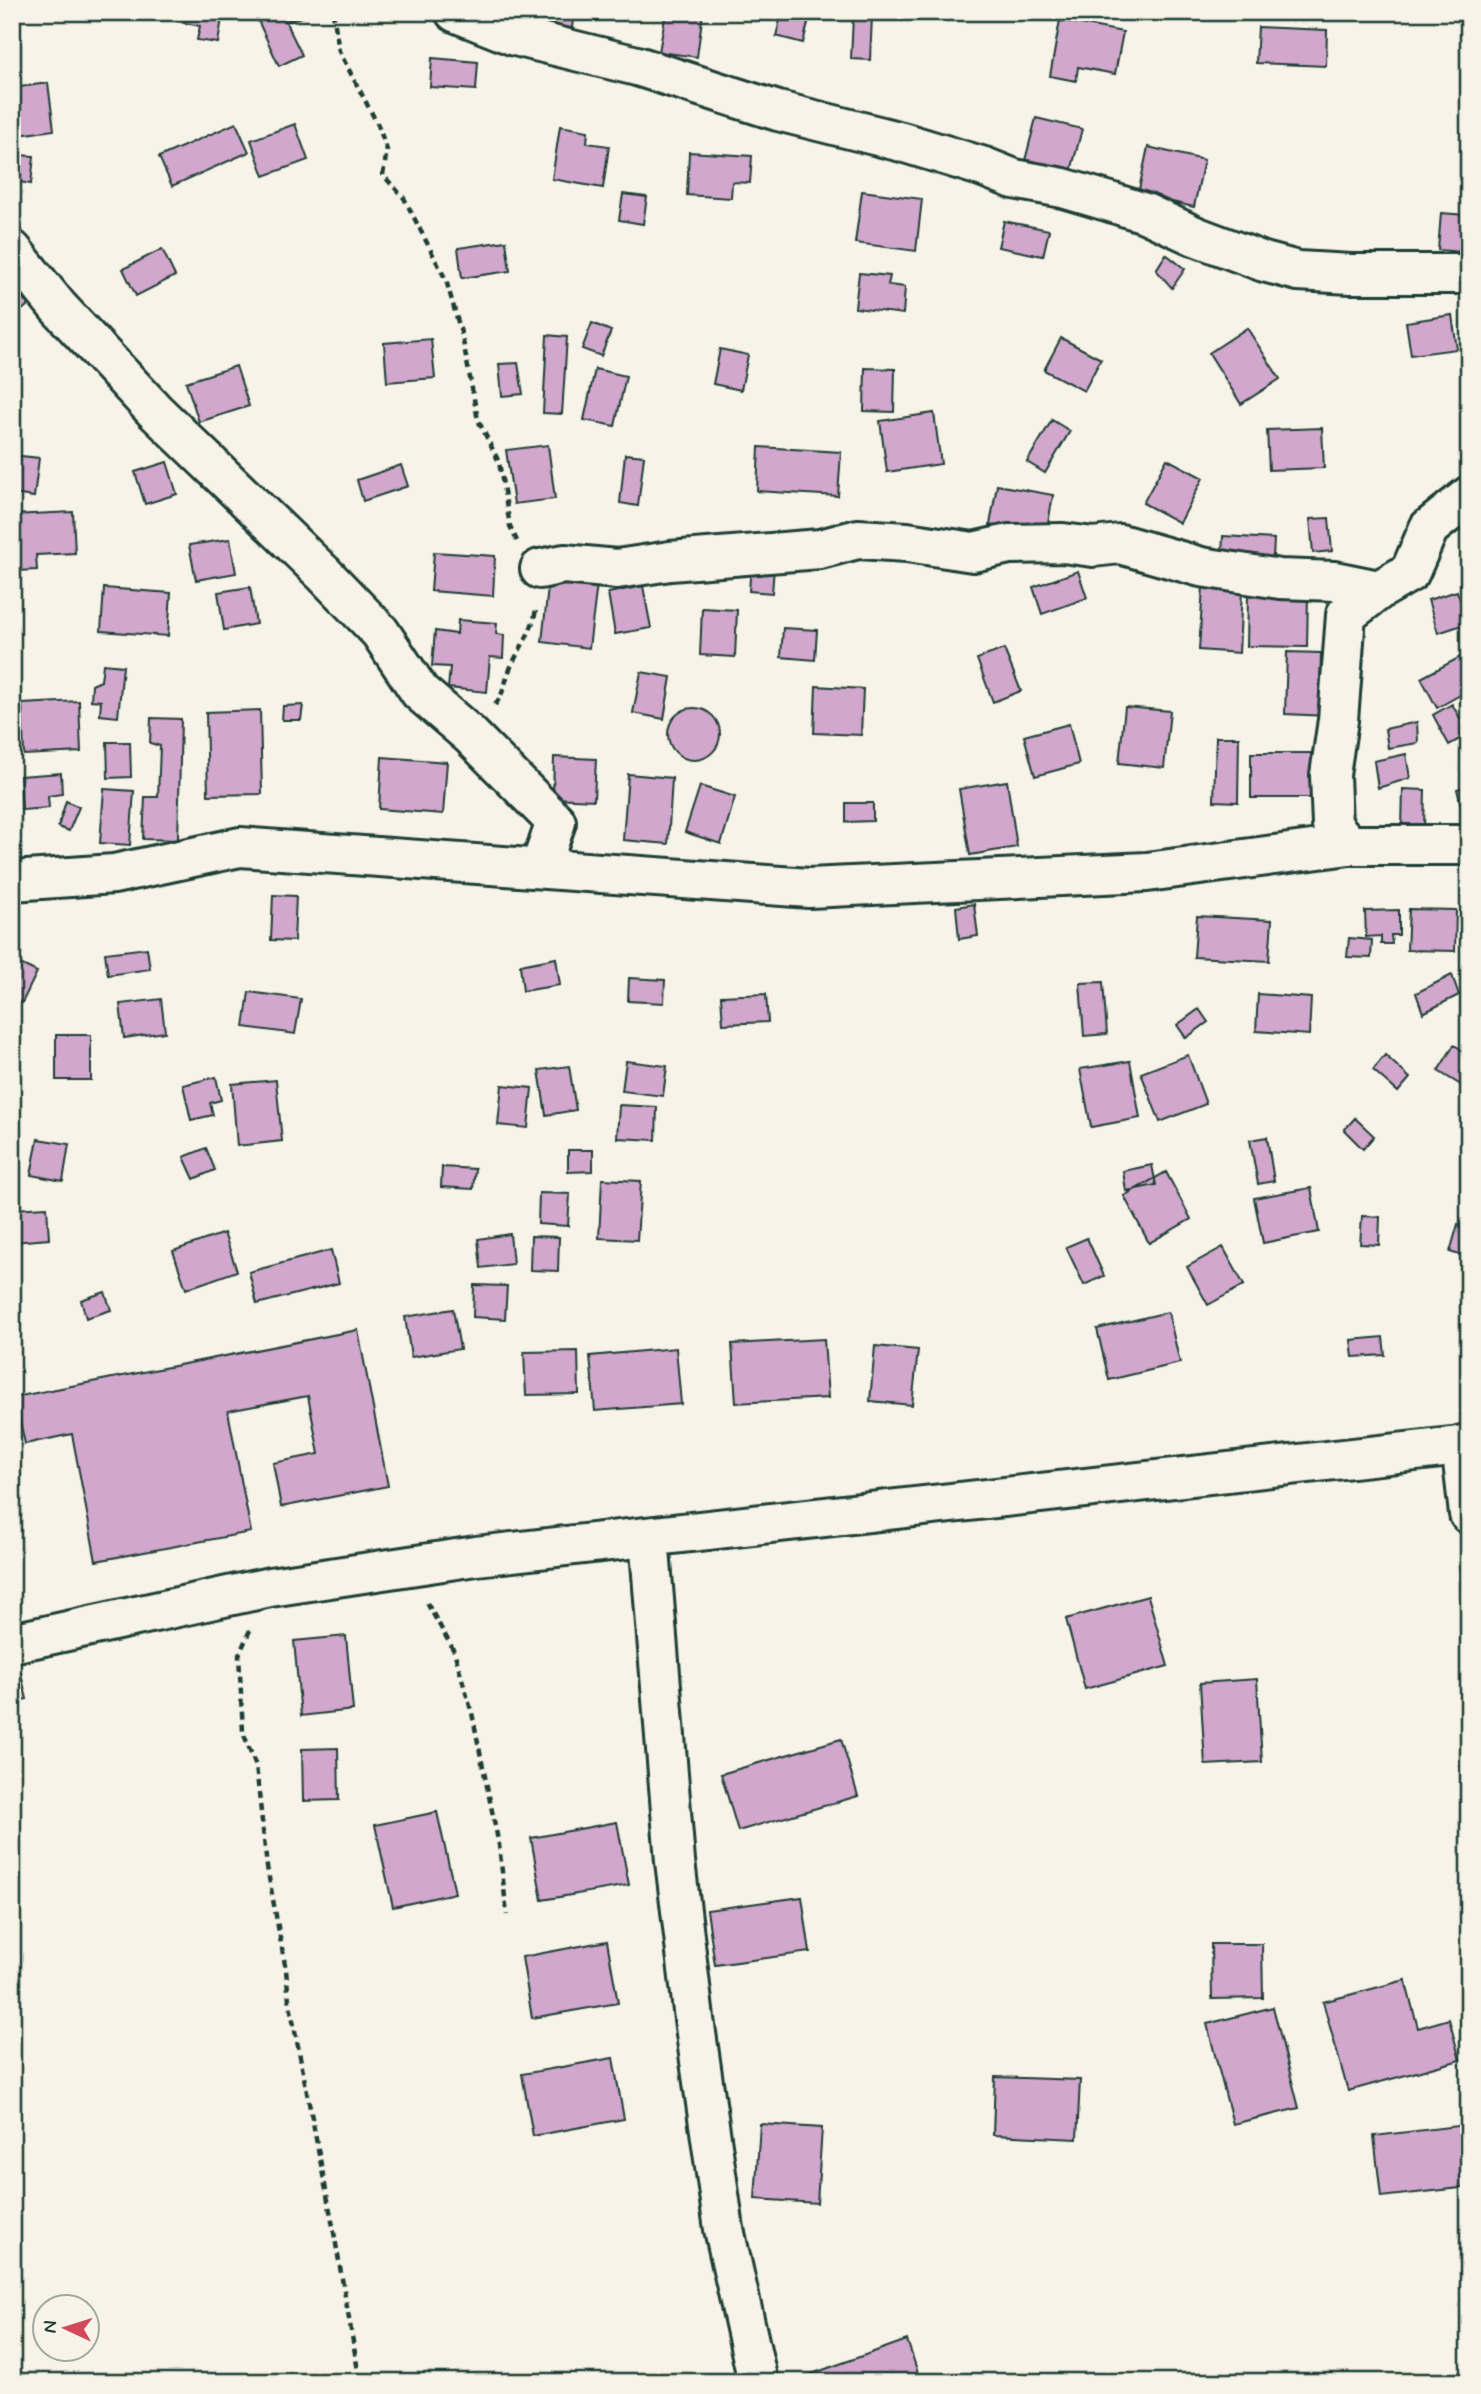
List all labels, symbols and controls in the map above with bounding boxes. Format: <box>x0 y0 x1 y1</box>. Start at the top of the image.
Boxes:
north arrow <box>32 2292 102 2362</box>
text: N <box>38 2320 63 2334</box>

